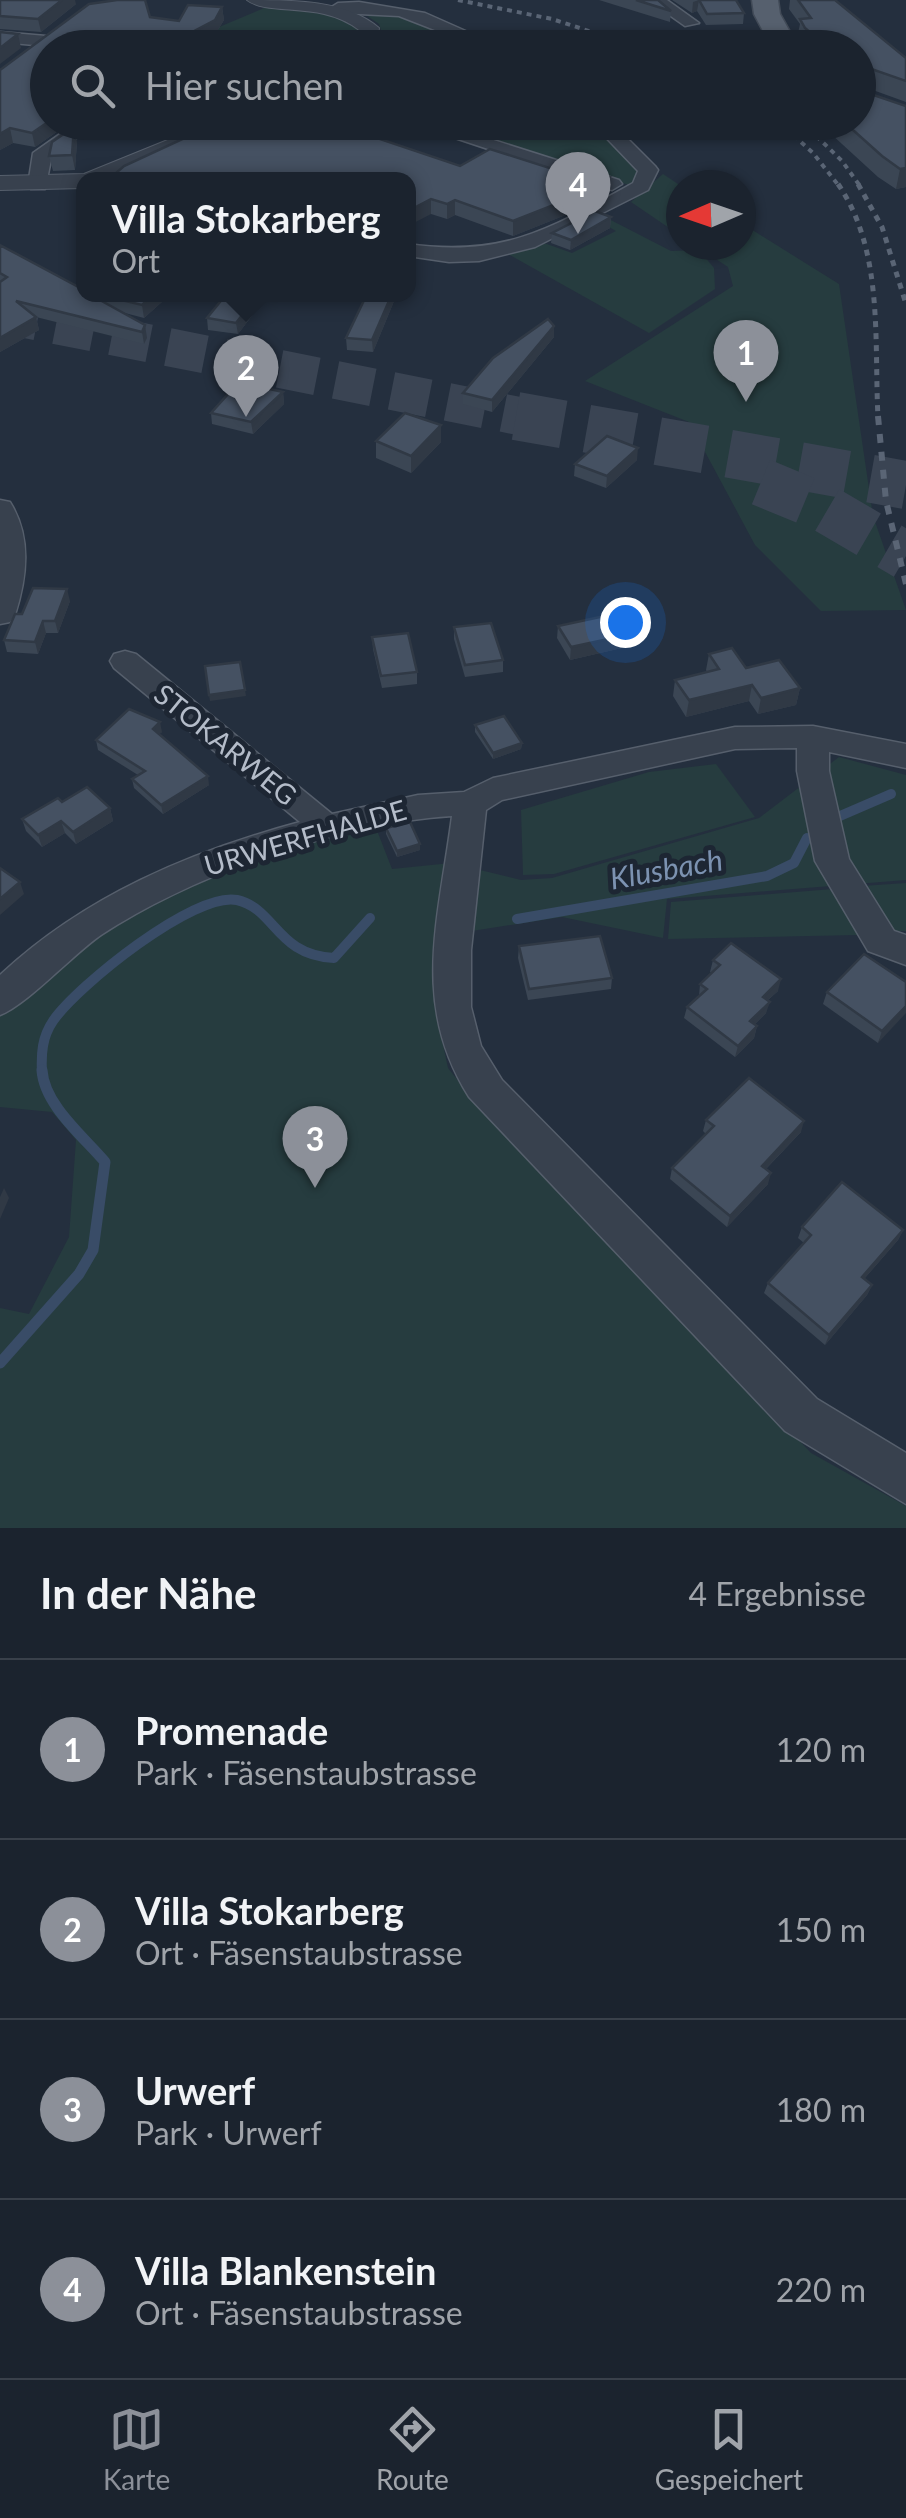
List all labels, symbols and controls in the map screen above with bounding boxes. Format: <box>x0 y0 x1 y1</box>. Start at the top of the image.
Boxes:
search box <box>30 30 876 140</box>
icon: search <box>65 58 120 113</box>
text: Hier suchen <box>145 62 344 108</box>
pin: 4 <box>546 152 610 234</box>
north arrow <box>666 170 756 260</box>
popup <box>76 172 416 302</box>
text: Villa Stokarberg <box>112 195 380 241</box>
text: Ort <box>112 241 160 280</box>
pin: 1 <box>714 320 778 402</box>
pin: 2 <box>214 334 278 417</box>
your location <box>600 597 651 648</box>
street label: STOKARWEG <box>148 676 304 812</box>
street label: URWERFHALDE <box>200 792 410 882</box>
water label: Klusbach <box>607 840 725 896</box>
pin: 3 <box>282 1106 348 1188</box>
text: In der Nähe <box>40 1568 257 1618</box>
text: 4 Ergebnisse <box>689 1574 866 1613</box>
text: Promenade <box>135 1707 328 1753</box>
text: 1 <box>63 1730 82 1769</box>
text: 120 m <box>776 1730 866 1769</box>
text: Park · Fäsenstaubstrasse <box>135 1753 477 1792</box>
text: Villa Stokarberg <box>135 1887 404 1933</box>
text: 2 <box>63 1910 82 1949</box>
text: 150 m <box>776 1910 866 1949</box>
text: Ort · Fäsenstaubstrasse <box>135 1933 463 1972</box>
text: Urwerf <box>135 2067 255 2113</box>
text: 3 <box>63 2090 82 2129</box>
text: 180 m <box>776 2090 866 2129</box>
text: Park · Urwerf <box>135 2113 322 2152</box>
text: Villa Blankenstein <box>135 2247 436 2293</box>
text: 4 <box>63 2270 82 2309</box>
text: 220 m <box>776 2270 866 2309</box>
text: Ort · Fäsenstaubstrasse <box>135 2293 463 2332</box>
tab: Karte <box>103 2402 170 2496</box>
tab: Route <box>376 2402 449 2496</box>
tab: Gespeichert <box>655 2402 803 2496</box>

